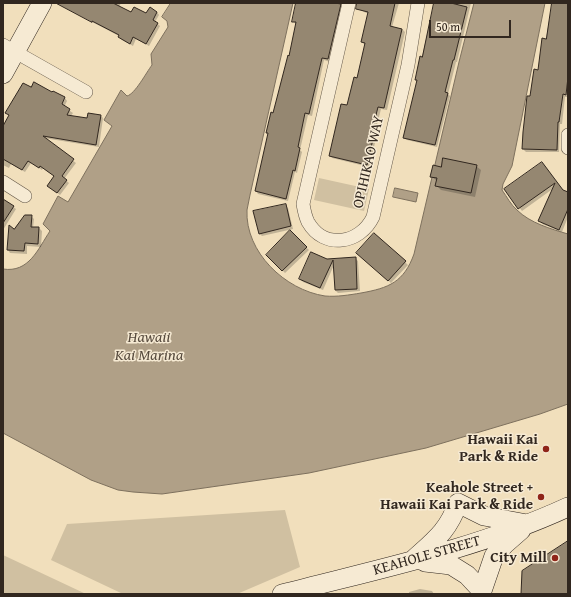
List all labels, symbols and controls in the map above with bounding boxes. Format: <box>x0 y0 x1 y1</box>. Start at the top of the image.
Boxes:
scale bar <box>431 12 513 38</box>
text: 50 m <box>436 18 460 35</box>
street label: OPIHIKAO WAY <box>350 114 388 210</box>
water label: Hawaii Kai Marina <box>115 328 183 366</box>
place label: Hawaii Kai Park & Ride <box>459 431 538 466</box>
marker: Hawaii Kai Park & Ride <box>541 444 551 454</box>
place label: Keahole Street + Hawaii Kai Park & Ride <box>380 479 533 514</box>
marker: Keahole Street + Hawaii Kai Park & Ride <box>536 492 546 502</box>
street label: KEAHOLE STREET <box>371 532 483 580</box>
place label: City Mill <box>490 549 547 567</box>
marker: City Mill <box>550 553 560 563</box>

